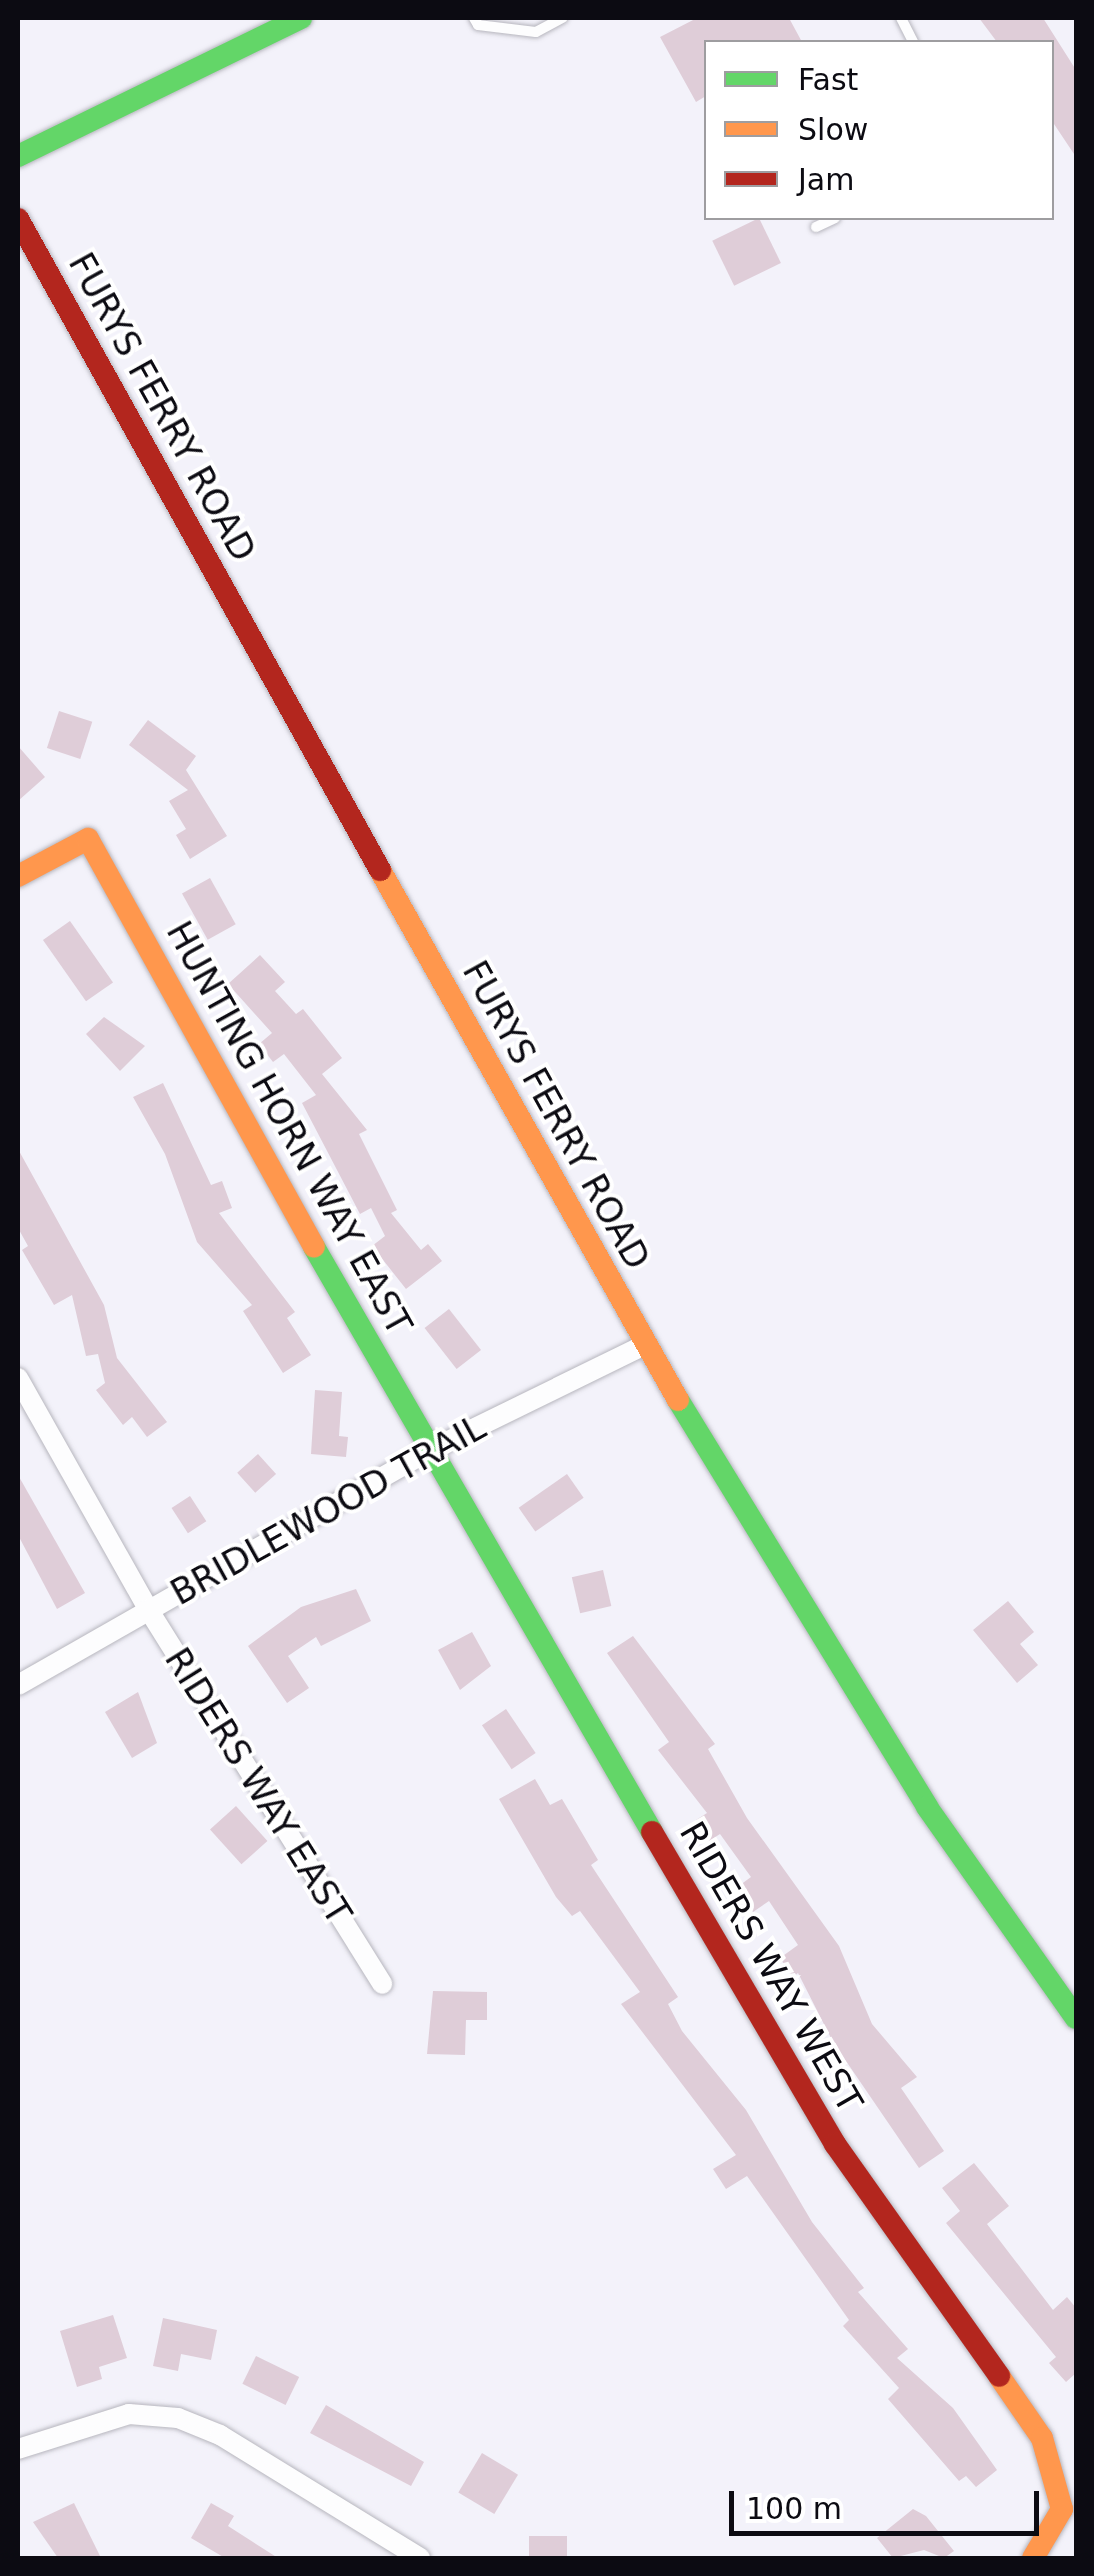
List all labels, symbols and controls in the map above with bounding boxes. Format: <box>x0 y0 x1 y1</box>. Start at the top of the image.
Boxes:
legend <box>704 40 1054 220</box>
text: Fast <box>798 62 858 97</box>
text: Slow <box>798 112 868 147</box>
text: Jam <box>798 162 854 197</box>
street label: FURYS FERRY ROAD <box>60 246 264 568</box>
street label: HUNTING HORN WAY EAST <box>158 914 420 1342</box>
street label: FURYS FERRY ROAD <box>454 954 658 1276</box>
street label: BRIDLEWOOD TRAIL <box>163 1406 493 1614</box>
street label: RIDERS WAY EAST <box>156 1640 360 1932</box>
street label: RIDERS WAY WEST <box>671 1814 871 2120</box>
scale bar <box>734 2471 1044 2533</box>
text: 100 m <box>746 2491 842 2526</box>

